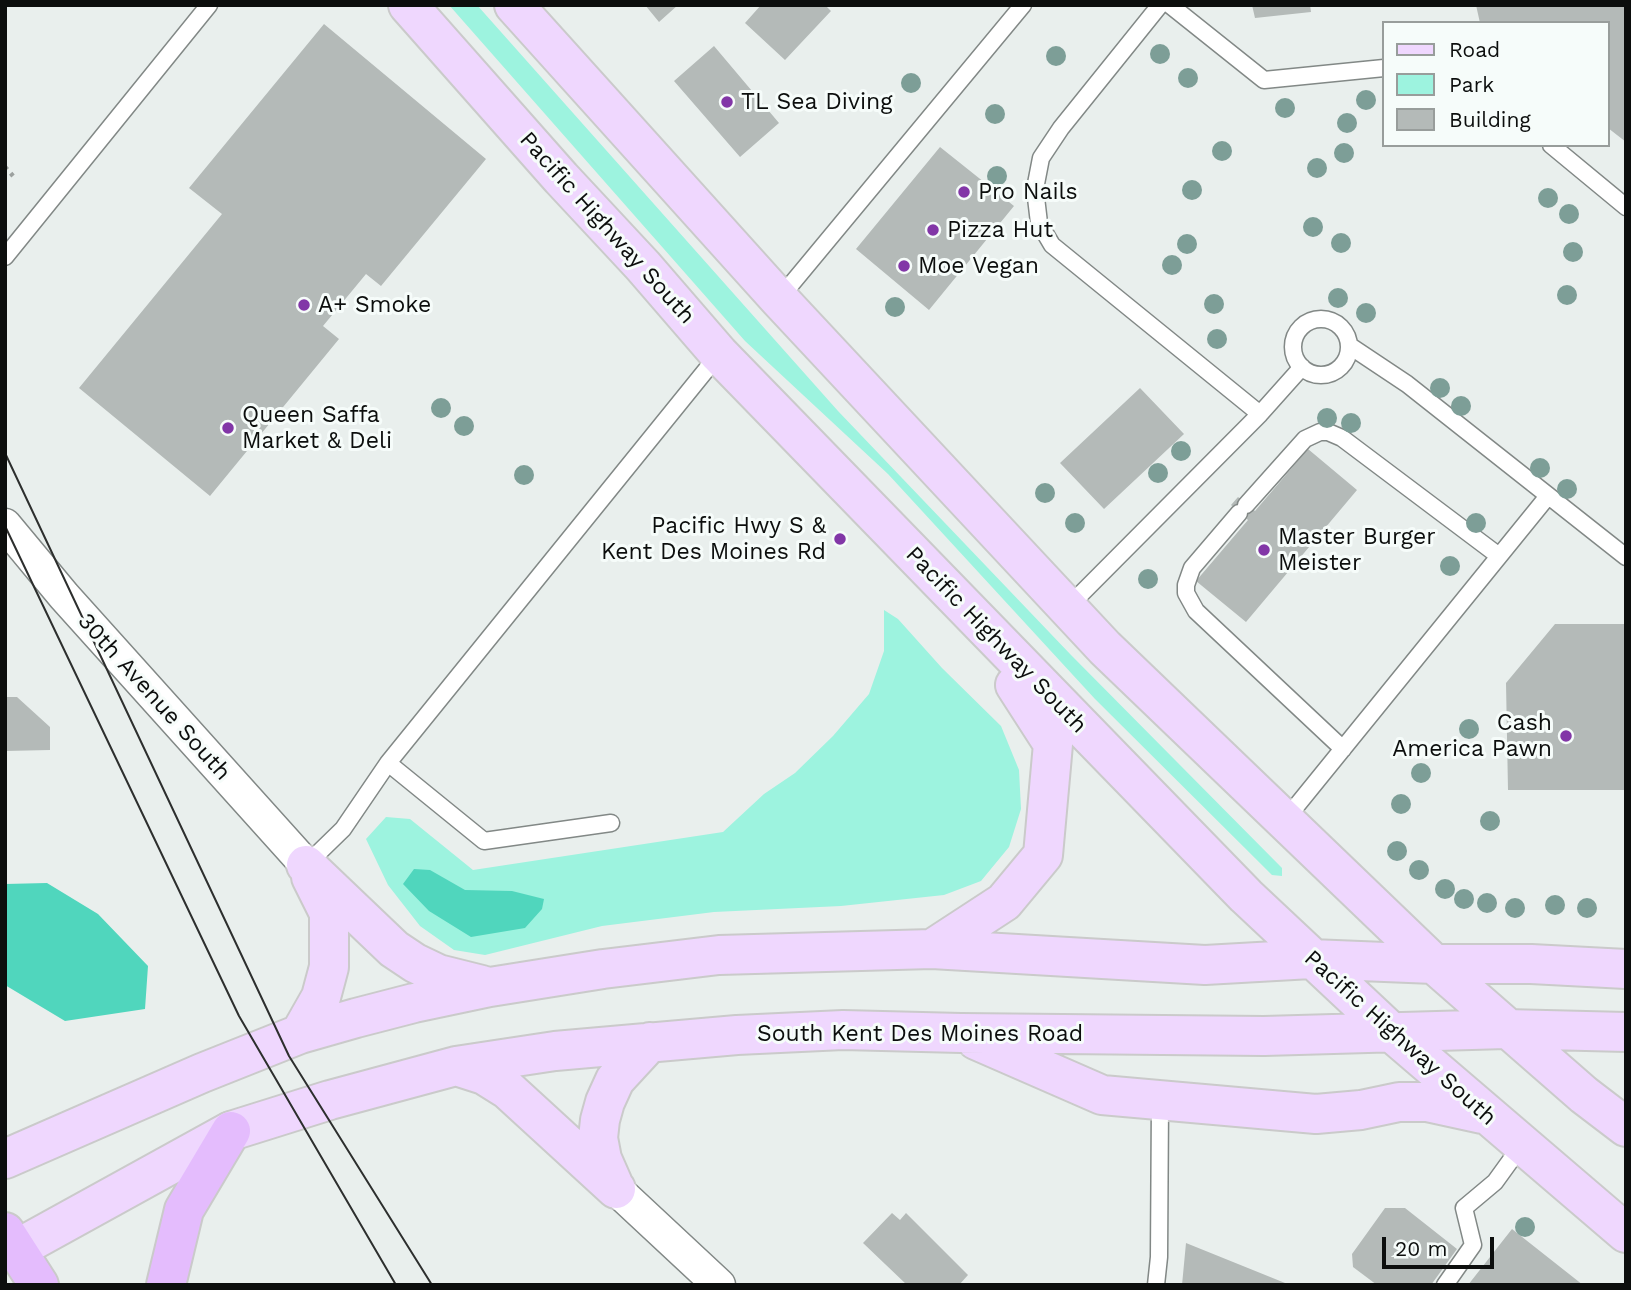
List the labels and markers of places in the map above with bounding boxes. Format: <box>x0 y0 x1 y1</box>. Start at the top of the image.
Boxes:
place label: TL Sea Diving <box>741 88 893 116</box>
marker: TL Sea Diving <box>719 94 735 110</box>
place label: Pro Nails <box>978 178 1078 206</box>
marker: Pro Nails <box>956 184 972 200</box>
place label: Pizza Hut <box>947 216 1053 244</box>
marker: Pizza Hut <box>925 222 941 238</box>
place label: Moe Vegan <box>918 252 1039 280</box>
marker: Moe Vegan <box>896 258 912 274</box>
place label: A+ Smoke <box>318 291 431 319</box>
marker: A+ Smoke <box>296 297 312 313</box>
place label: Queen Saffa Market & Deli <box>242 401 392 455</box>
marker: Queen Saffa Market & Deli <box>220 420 236 436</box>
place label: Pacific Hwy S & Kent Des Moines Rd <box>601 512 826 566</box>
place label: Master Burger Meister <box>1278 523 1436 577</box>
marker: Pacific Hwy S & Kent Des Moines Rd <box>832 531 848 547</box>
marker: Master Burger Meister <box>1256 542 1272 558</box>
place label: Cash America Pawn <box>1392 709 1552 763</box>
marker: Cash America Pawn <box>1558 728 1574 744</box>

